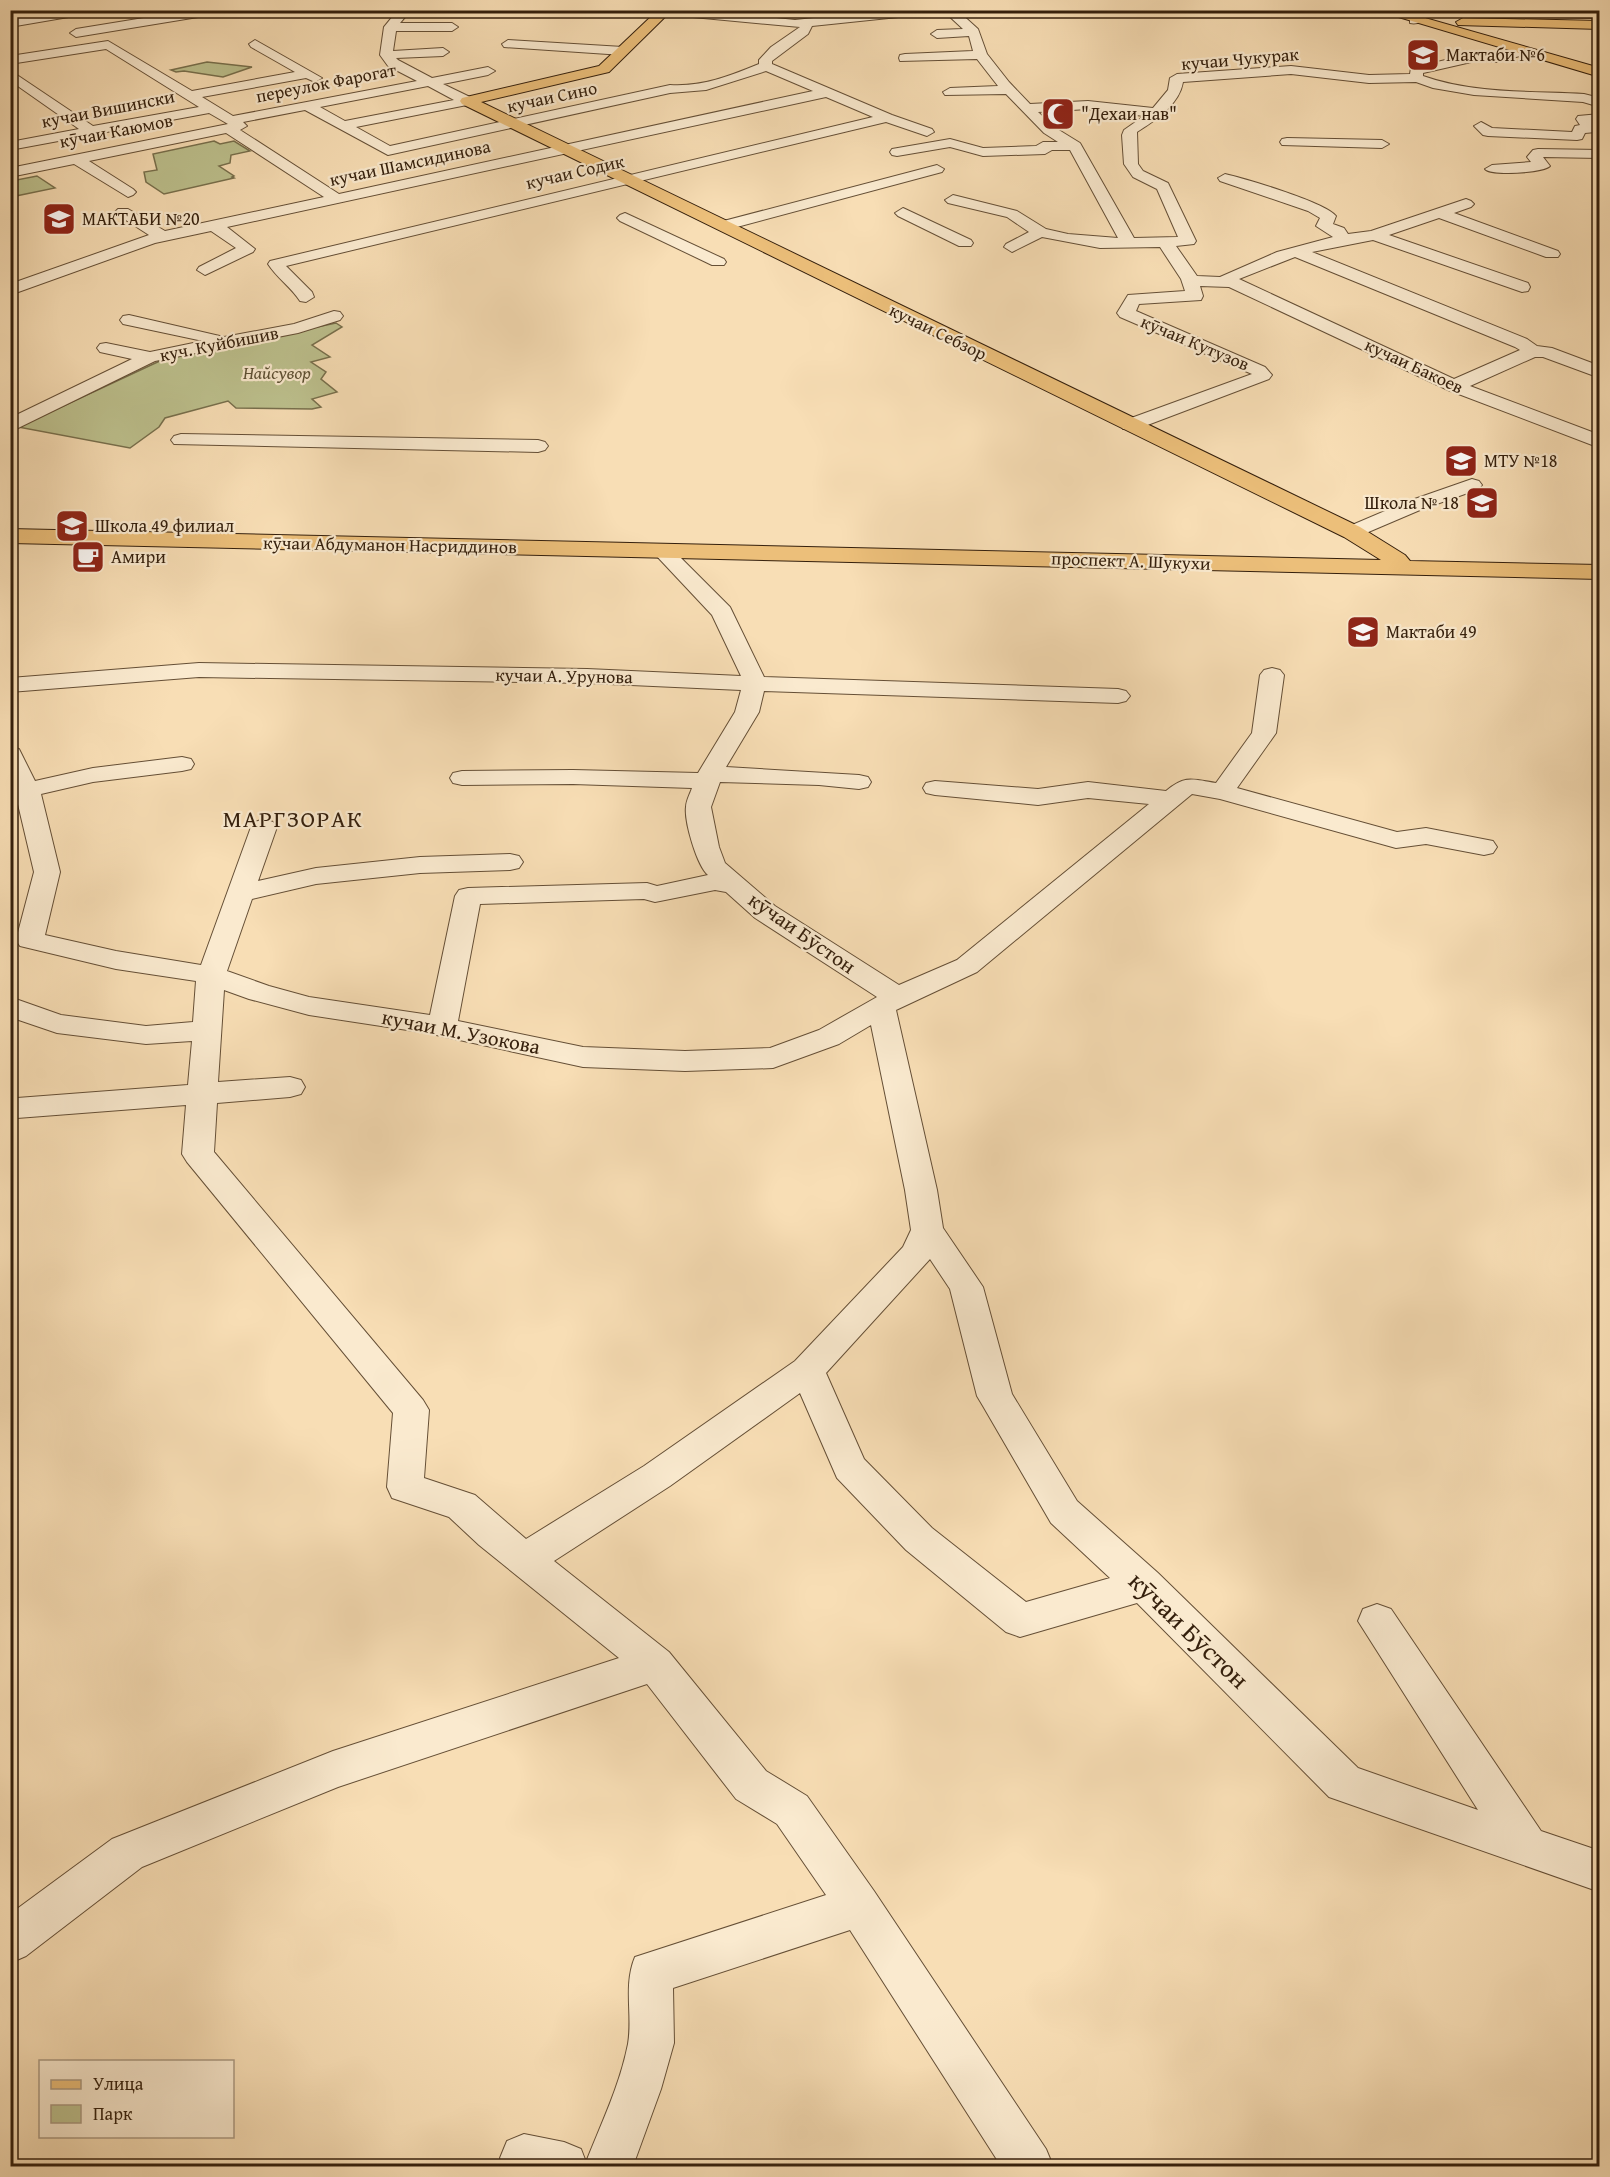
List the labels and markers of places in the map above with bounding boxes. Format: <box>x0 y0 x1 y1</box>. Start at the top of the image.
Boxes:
school or university icon: Мактаби №6 <box>1405 37 1441 73</box>
place label: Мактаби №6 <box>1446 41 1545 68</box>
mosque icon: "Дехаи нав" <box>1040 96 1076 132</box>
place label: "Дехаи нав" <box>1081 100 1177 127</box>
school or university icon: МАКТАБИ №20 <box>41 201 77 237</box>
place label: МАКТАБИ №20 <box>82 205 200 232</box>
school or university icon: МТУ №18 <box>1443 443 1479 479</box>
place label: МТУ №18 <box>1484 447 1558 474</box>
school or university icon: Школа № 18 <box>1464 485 1500 521</box>
place label: Школа № 18 <box>1365 489 1459 516</box>
school or university icon: Школа 49 филиал <box>54 508 90 544</box>
place label: Школа 49 филиал <box>95 512 234 539</box>
cafe icon: Амири <box>70 539 106 575</box>
place label: Амири <box>111 543 166 570</box>
school or university icon: Мактаби 49 <box>1345 614 1381 650</box>
place label: Мактаби 49 <box>1386 618 1477 645</box>

